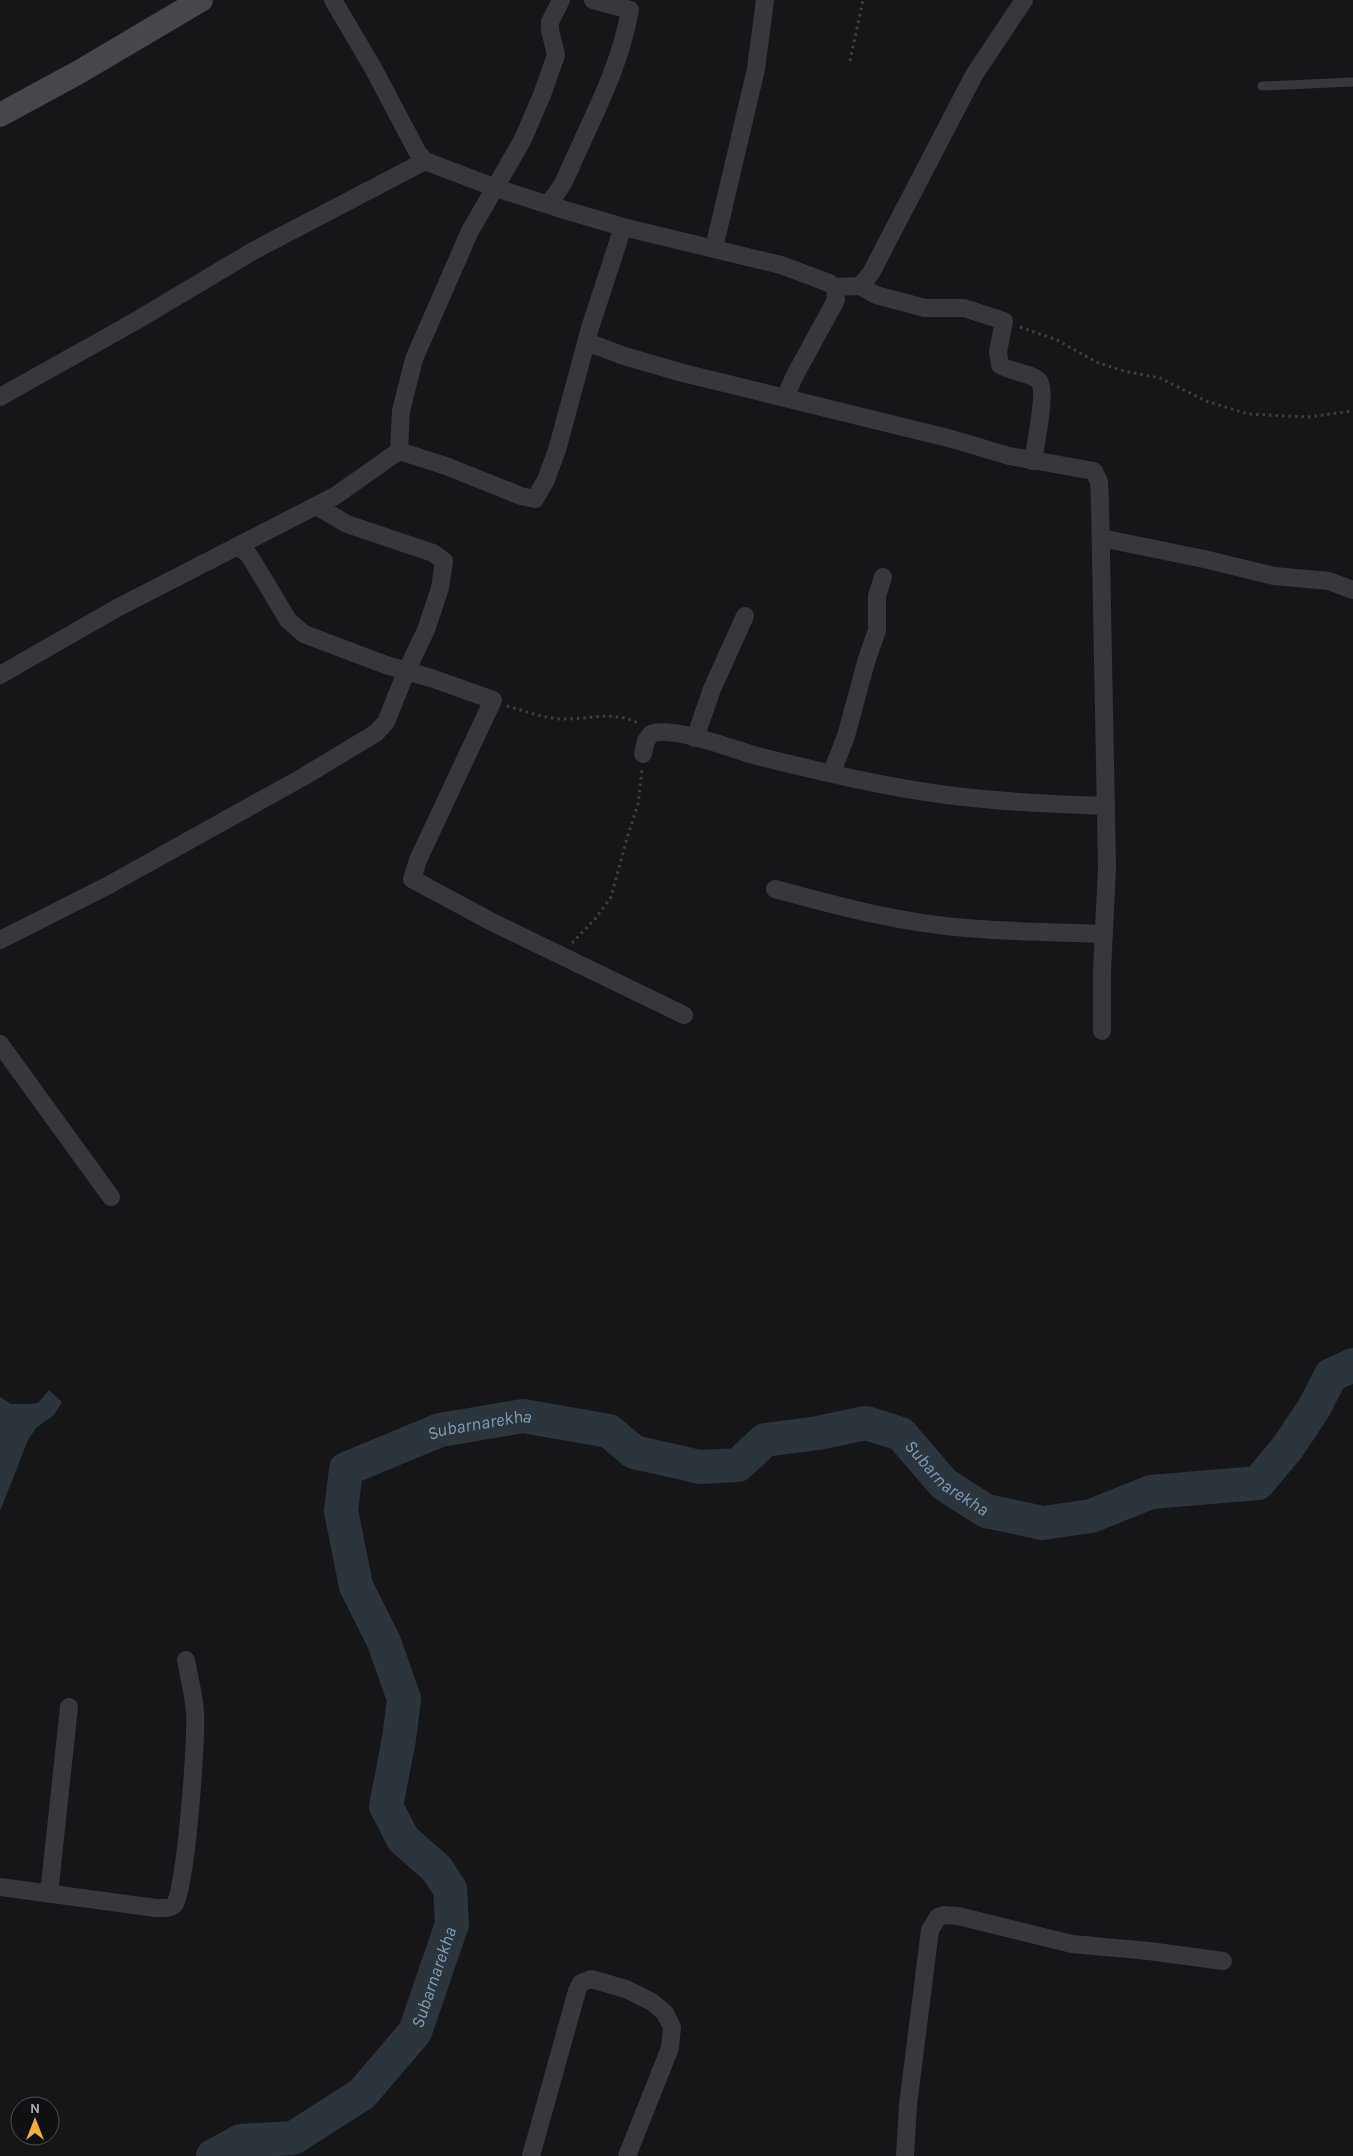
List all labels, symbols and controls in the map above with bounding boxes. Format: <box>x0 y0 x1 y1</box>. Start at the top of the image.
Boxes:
water label: Subarnarekha <box>424 1405 534 1445</box>
water label: Subarnarekha <box>900 1435 993 1521</box>
water label: Subarnarekha <box>406 1924 461 2031</box>
north arrow <box>10 2096 60 2146</box>
text: N <box>30 2100 40 2117</box>

